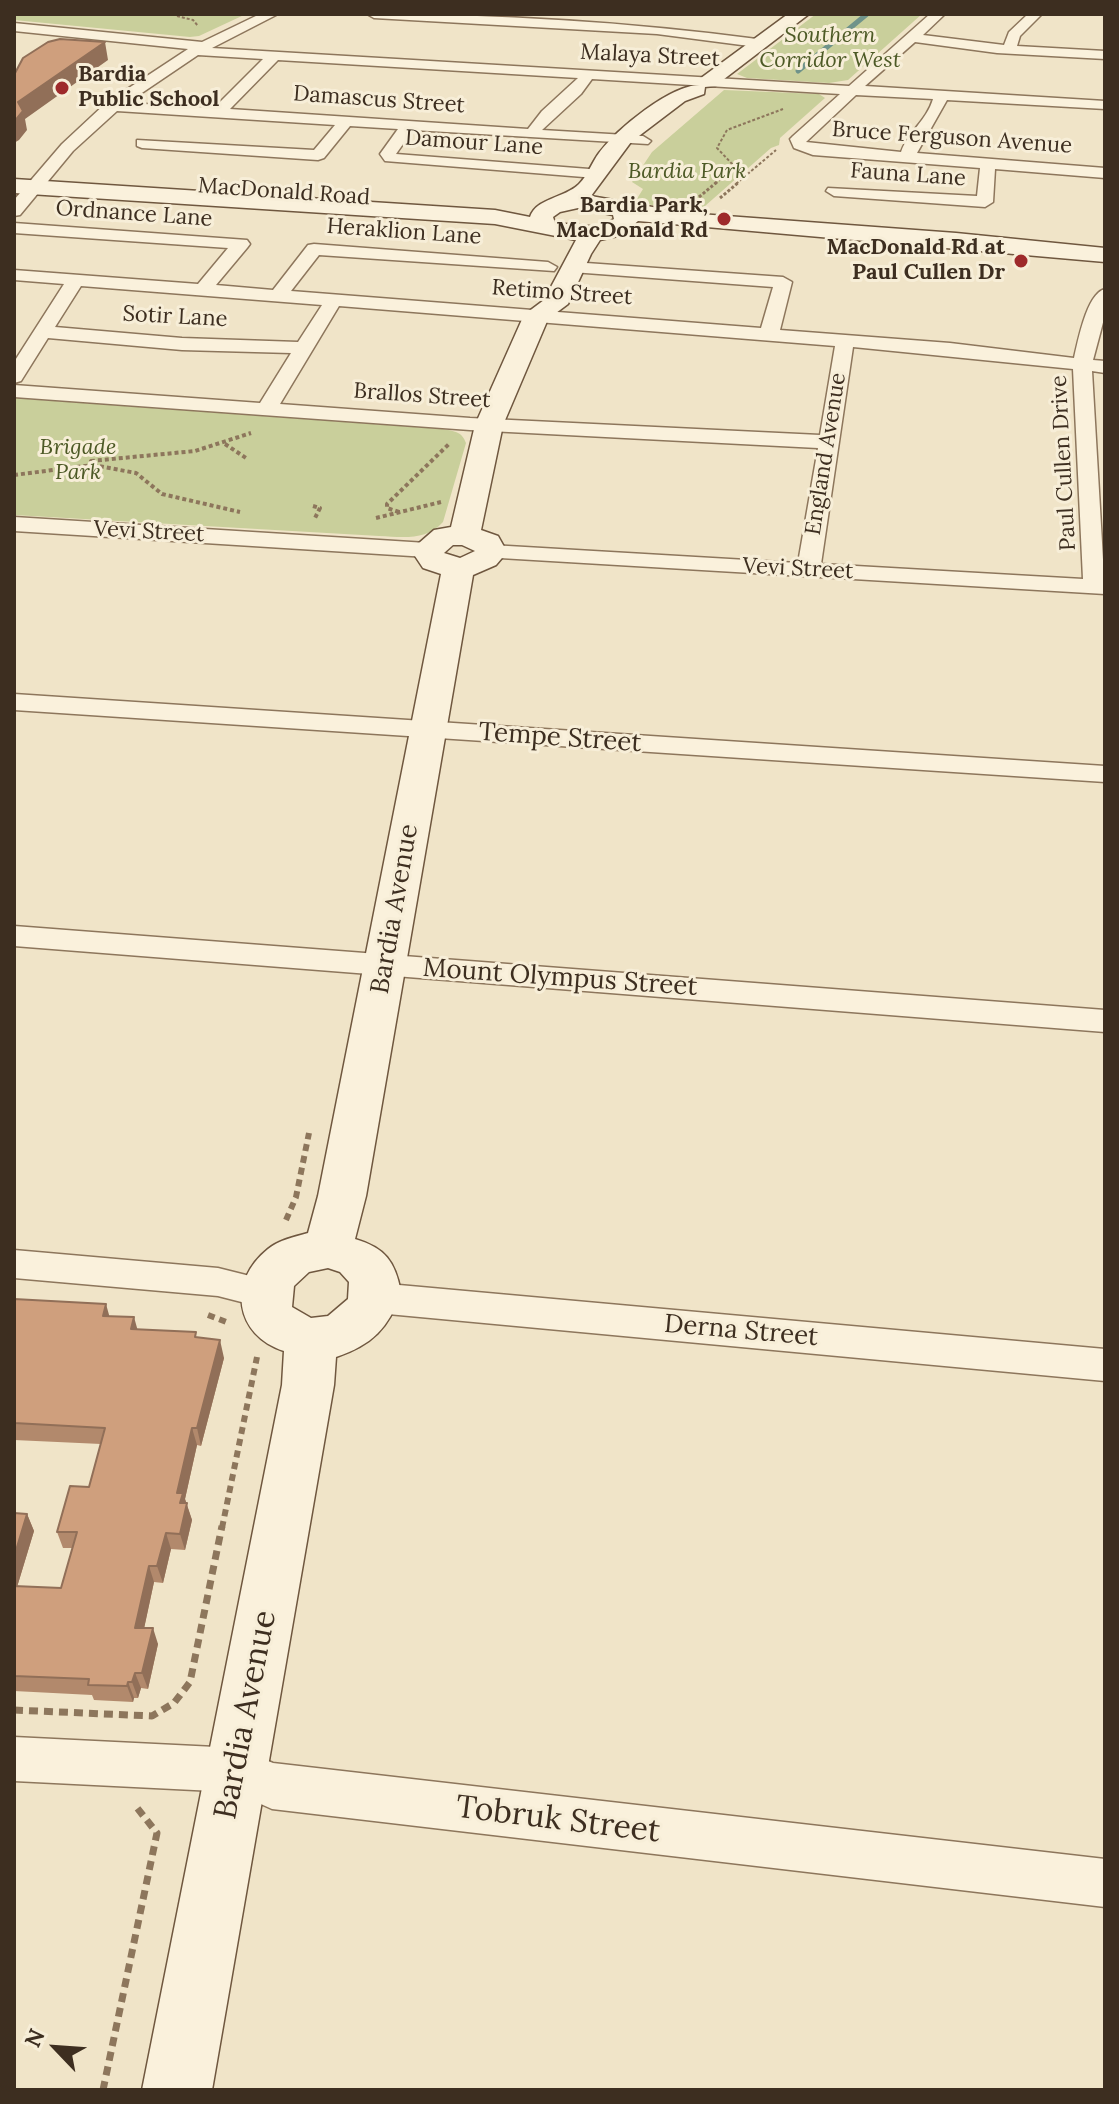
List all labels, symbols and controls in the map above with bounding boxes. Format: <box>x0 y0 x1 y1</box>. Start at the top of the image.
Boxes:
park label: Southern Corridor West <box>759 23 901 74</box>
street label: Malaya Street <box>580 39 720 73</box>
place label: Bardia Public School <box>78 62 219 114</box>
marker: Bardia Public School <box>53 79 71 97</box>
street label: Damascus Street <box>292 81 466 119</box>
street label: Bruce Ferguson Avenue <box>831 116 1073 160</box>
street label: Damour Lane <box>404 125 544 161</box>
street label: Fauna Lane <box>849 158 967 192</box>
park label: Bardia Park <box>628 159 746 185</box>
street label: MacDonald Road <box>197 173 371 211</box>
place label: Bardia Park, MacDonald Rd <box>556 193 708 244</box>
street label: Ordnance Lane <box>55 195 213 233</box>
marker: Bardia Park, MacDonald Rd <box>715 210 733 228</box>
street label: Heraklion Lane <box>326 213 482 251</box>
place label: MacDonald Rd at Paul Cullen Dr <box>827 235 1005 286</box>
marker: MacDonald Rd at Paul Cullen Dr <box>1012 252 1030 270</box>
street label: Retimo Street <box>491 275 633 311</box>
street label: Sotir Lane <box>122 301 228 333</box>
street label: England Avenue <box>800 371 852 537</box>
street label: Paul Cullen Drive <box>1046 374 1082 552</box>
street label: Brallos Street <box>353 378 491 414</box>
park label: Brigade Park <box>40 435 116 486</box>
street label: Vevi Street <box>93 516 205 548</box>
street label: Vevi Street <box>742 553 854 585</box>
street label: Tempe Street <box>478 717 642 759</box>
street label: Bardia Avenue <box>365 822 425 996</box>
street label: Mount Olympus Street <box>422 953 698 1003</box>
street label: Derna Street <box>663 1309 819 1353</box>
street label: Bardia Avenue <box>207 1607 285 1823</box>
street label: Tobruk Street <box>454 1788 662 1852</box>
north arrow <box>16 2008 96 2088</box>
text: N <box>18 2024 51 2051</box>

